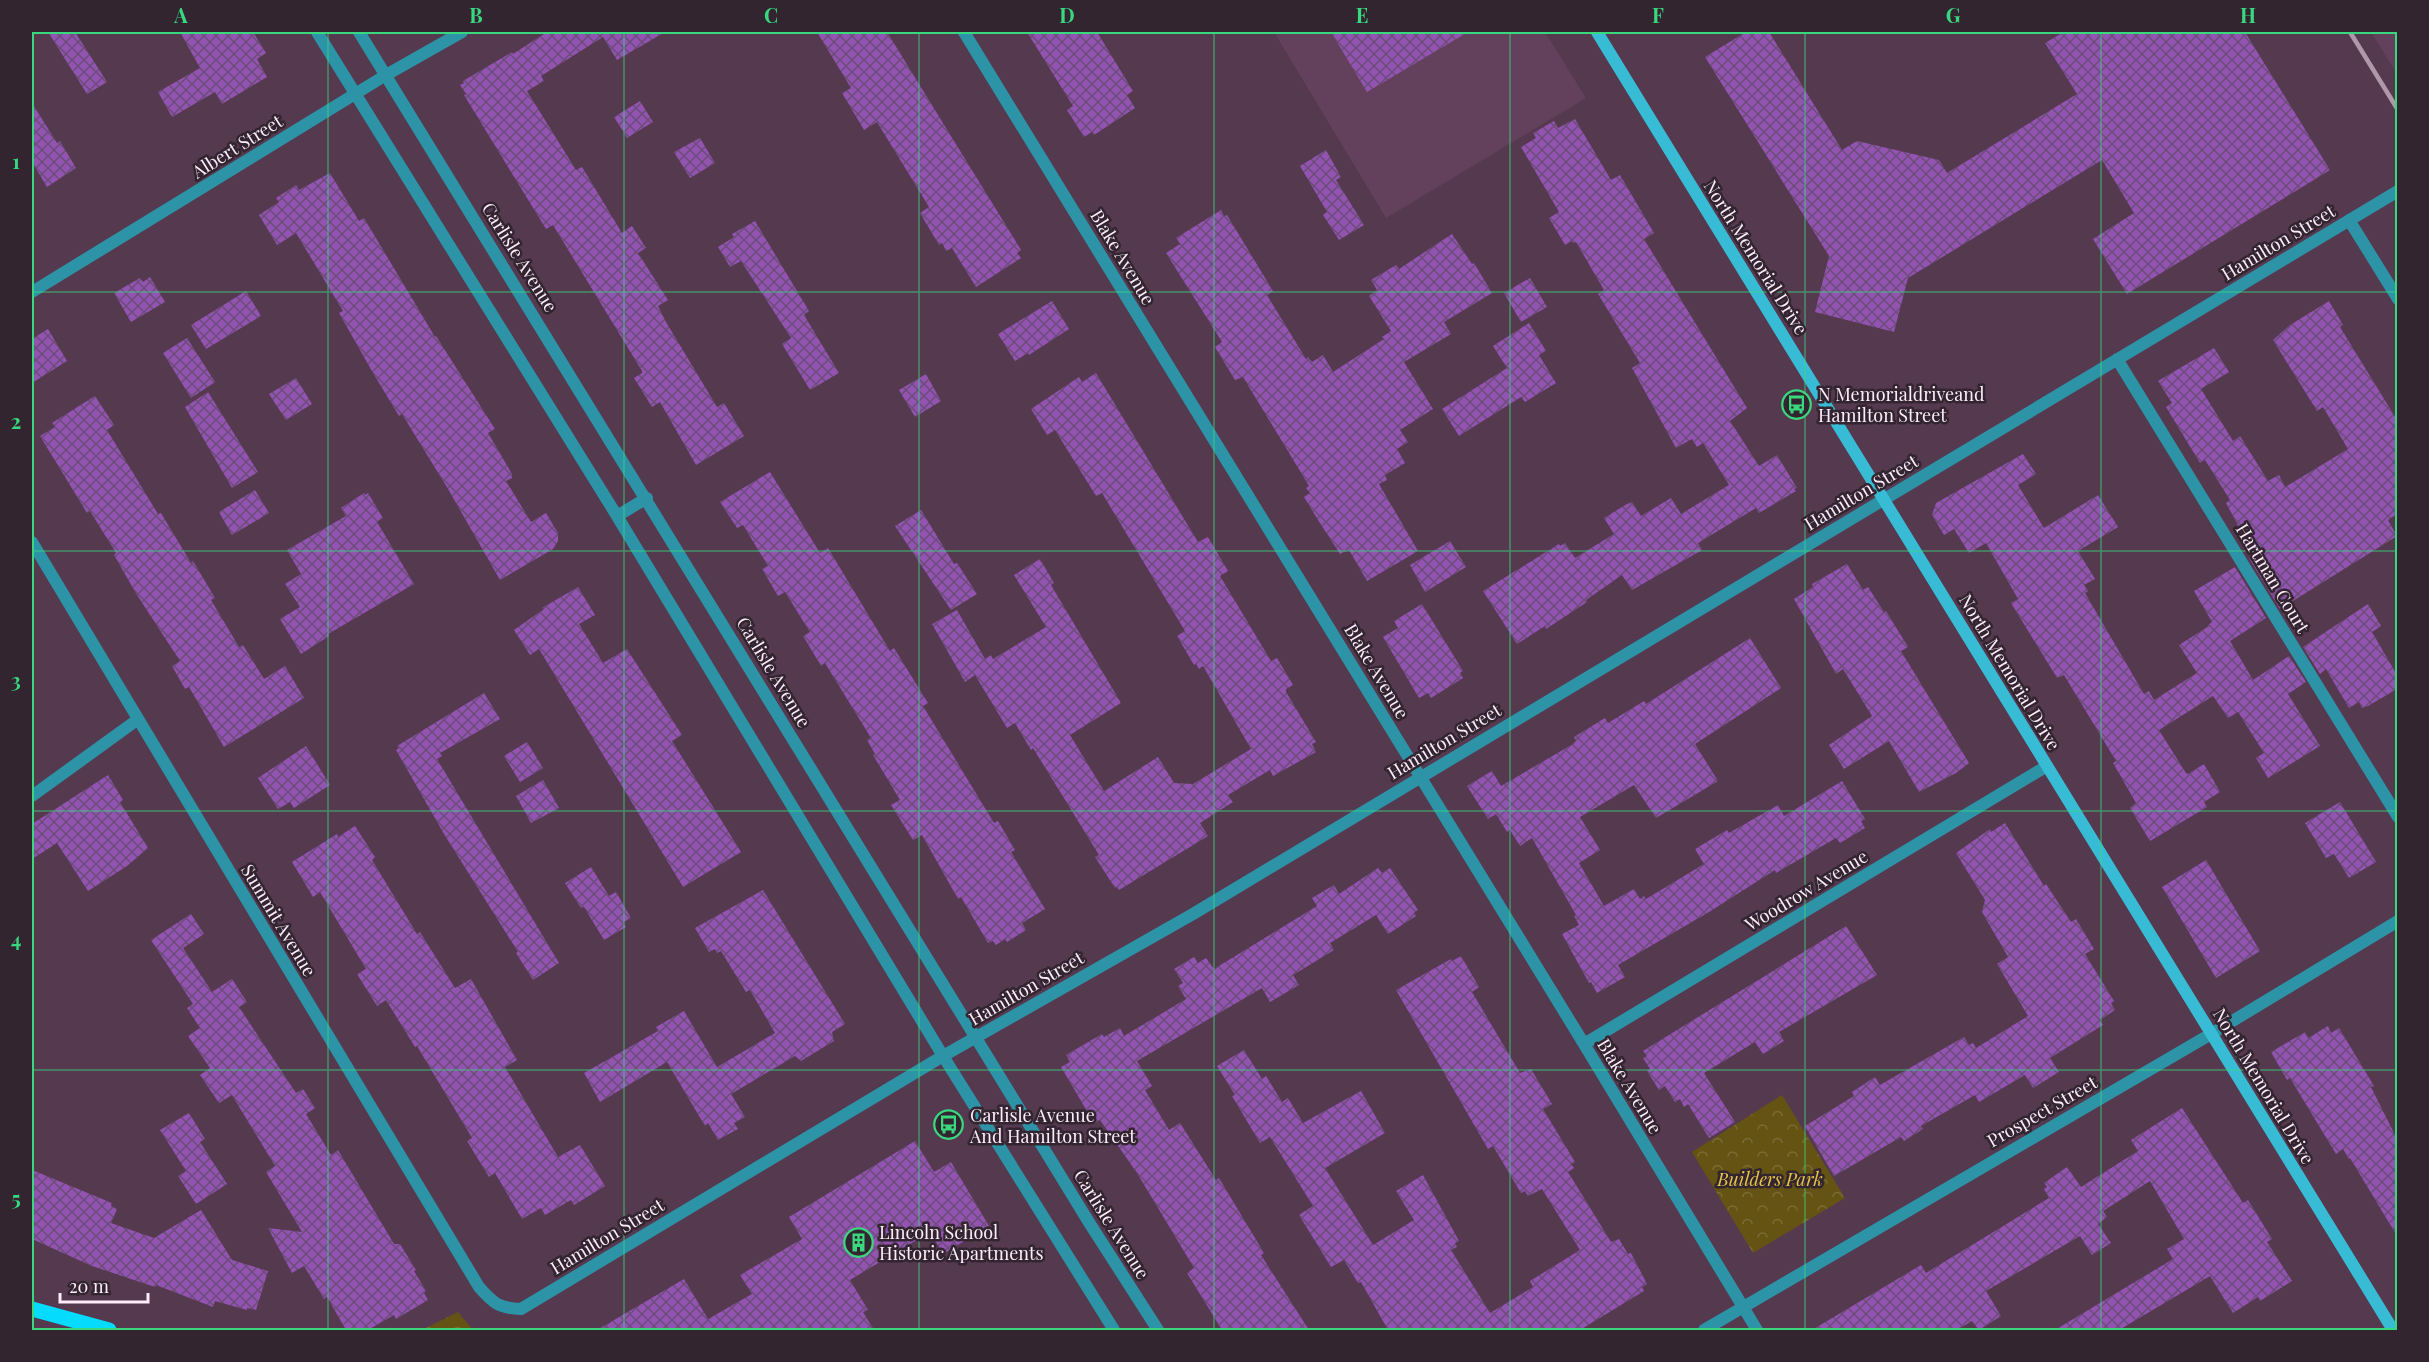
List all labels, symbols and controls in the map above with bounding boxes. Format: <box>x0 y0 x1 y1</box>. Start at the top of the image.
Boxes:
text: A <box>173 1 188 28</box>
text: B <box>469 1 483 28</box>
text: C <box>764 1 778 28</box>
text: D <box>1059 1 1075 28</box>
text: E <box>1356 1 1368 28</box>
text: F <box>1652 1 1664 28</box>
text: G <box>1946 1 1961 28</box>
text: H <box>2240 1 2256 28</box>
street label: Albert Street <box>186 108 287 184</box>
text: 1 <box>12 147 20 174</box>
street label: North Memorial Drive <box>1699 175 1813 339</box>
street label: Carlisle Avenue <box>477 198 563 316</box>
street label: Hamilton Street <box>2217 198 2340 285</box>
street label: Blake Avenue <box>1085 205 1161 309</box>
place label: N Memorialdriveand Hamilton Street <box>1818 382 1985 427</box>
bus stop icon: N Memorialdriveand Hamilton Street <box>1781 388 1813 420</box>
text: 2 <box>11 407 21 434</box>
street label: Hamilton Street <box>1800 448 1923 535</box>
street label: Hartman Court <box>2231 519 2316 638</box>
street label: North Memorial Drive <box>1954 590 2066 754</box>
street label: Carlisle Avenue <box>732 612 816 732</box>
street label: Blake Avenue <box>1339 619 1415 723</box>
text: 3 <box>11 666 21 693</box>
street label: Hamilton Street <box>1383 697 1506 784</box>
street label: Woodrow Avenue <box>1739 844 1872 937</box>
street label: Summit Avenue <box>236 859 322 981</box>
text: 4 <box>11 925 21 952</box>
street label: Hamilton Street <box>964 945 1088 1031</box>
street label: North Memorial Drive <box>2208 1004 2320 1168</box>
street label: Blake Avenue <box>1592 1034 1668 1138</box>
street label: Prospect Street <box>1983 1069 2102 1152</box>
place label: Carlisle Avenue And Hamilton Street <box>969 1103 1136 1148</box>
bus stop icon: Carlisle Avenue And Hamilton Street <box>933 1109 965 1141</box>
street label: Carlisle Avenue <box>1069 1165 1155 1283</box>
park label: Builders Park <box>1716 1167 1823 1191</box>
text: 5 <box>11 1184 21 1211</box>
street label: Hamilton Street <box>546 1192 669 1279</box>
place label: Lincoln School Historic Apartments <box>879 1220 1043 1265</box>
building icon: Lincoln School Historic Apartments <box>842 1226 874 1258</box>
scale bar <box>60 1266 148 1304</box>
text: 20 m <box>69 1274 109 1298</box>

